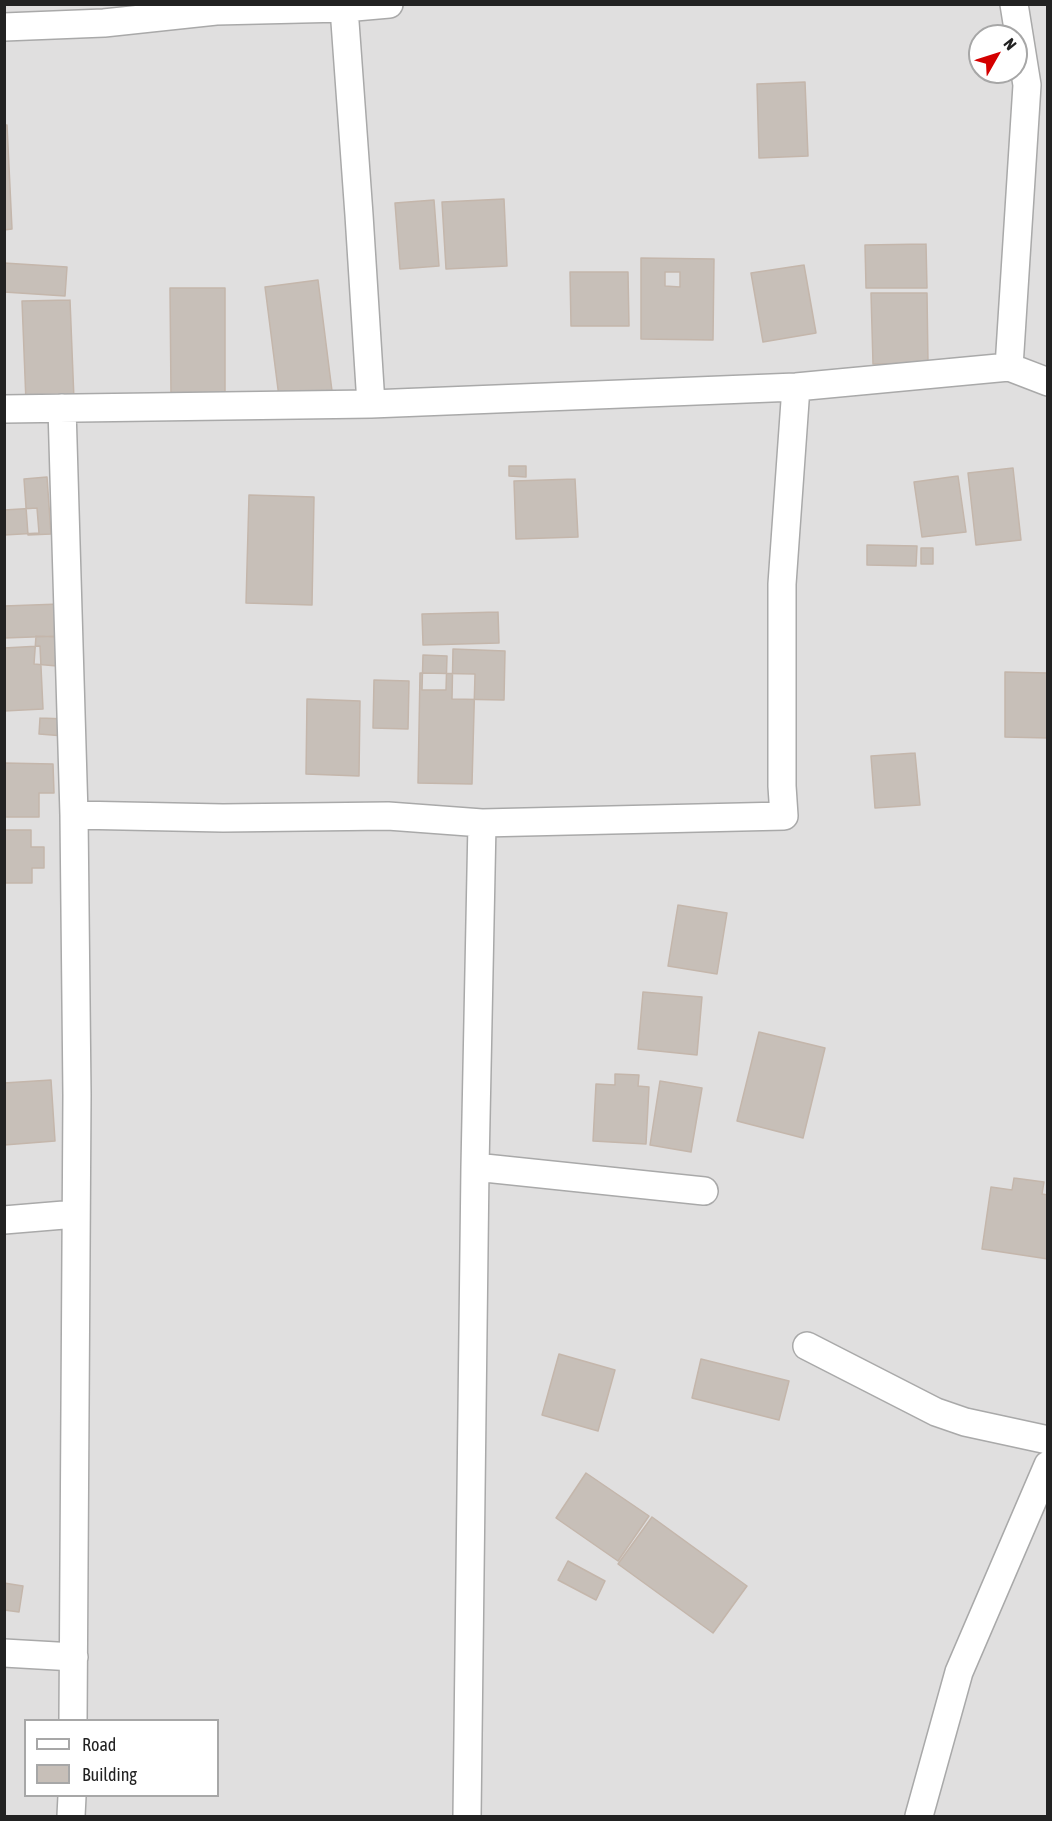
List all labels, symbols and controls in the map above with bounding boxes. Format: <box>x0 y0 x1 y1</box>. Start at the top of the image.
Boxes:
north arrow <box>968 24 1028 84</box>
text: N <box>1000 35 1020 53</box>
legend <box>24 1719 219 1797</box>
text: Road <box>82 1734 116 1755</box>
text: Building <box>82 1764 137 1785</box>

